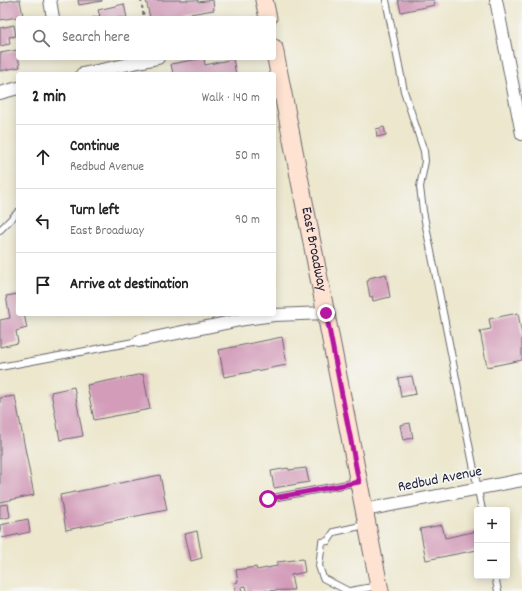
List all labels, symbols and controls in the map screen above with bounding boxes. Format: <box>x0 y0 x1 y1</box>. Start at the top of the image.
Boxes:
search box <box>16 16 276 60</box>
icon: search <box>30 27 52 49</box>
text: Search here <box>62 27 130 49</box>
text: 2 min <box>32 86 66 110</box>
text: Walk · 140 m <box>202 89 260 108</box>
text: Continue <box>70 136 119 158</box>
icon: ahead <box>32 146 54 168</box>
text: 50 m <box>235 147 260 166</box>
text: Redbud Avenue <box>70 158 144 177</box>
text: Turn left <box>70 200 119 222</box>
street label: East Broadway <box>294 205 332 294</box>
icon: left <box>32 210 54 232</box>
text: 90 m <box>235 211 260 230</box>
text: East Broadway <box>70 222 144 241</box>
icon: arrive <box>32 274 54 296</box>
text: Arrive at destination <box>70 274 188 296</box>
route end <box>317 304 335 322</box>
street label: Redbud Avenue <box>396 461 484 499</box>
route start <box>259 490 277 508</box>
map controls <box>474 507 510 579</box>
button: + <box>474 507 510 543</box>
button: − <box>474 543 510 579</box>

